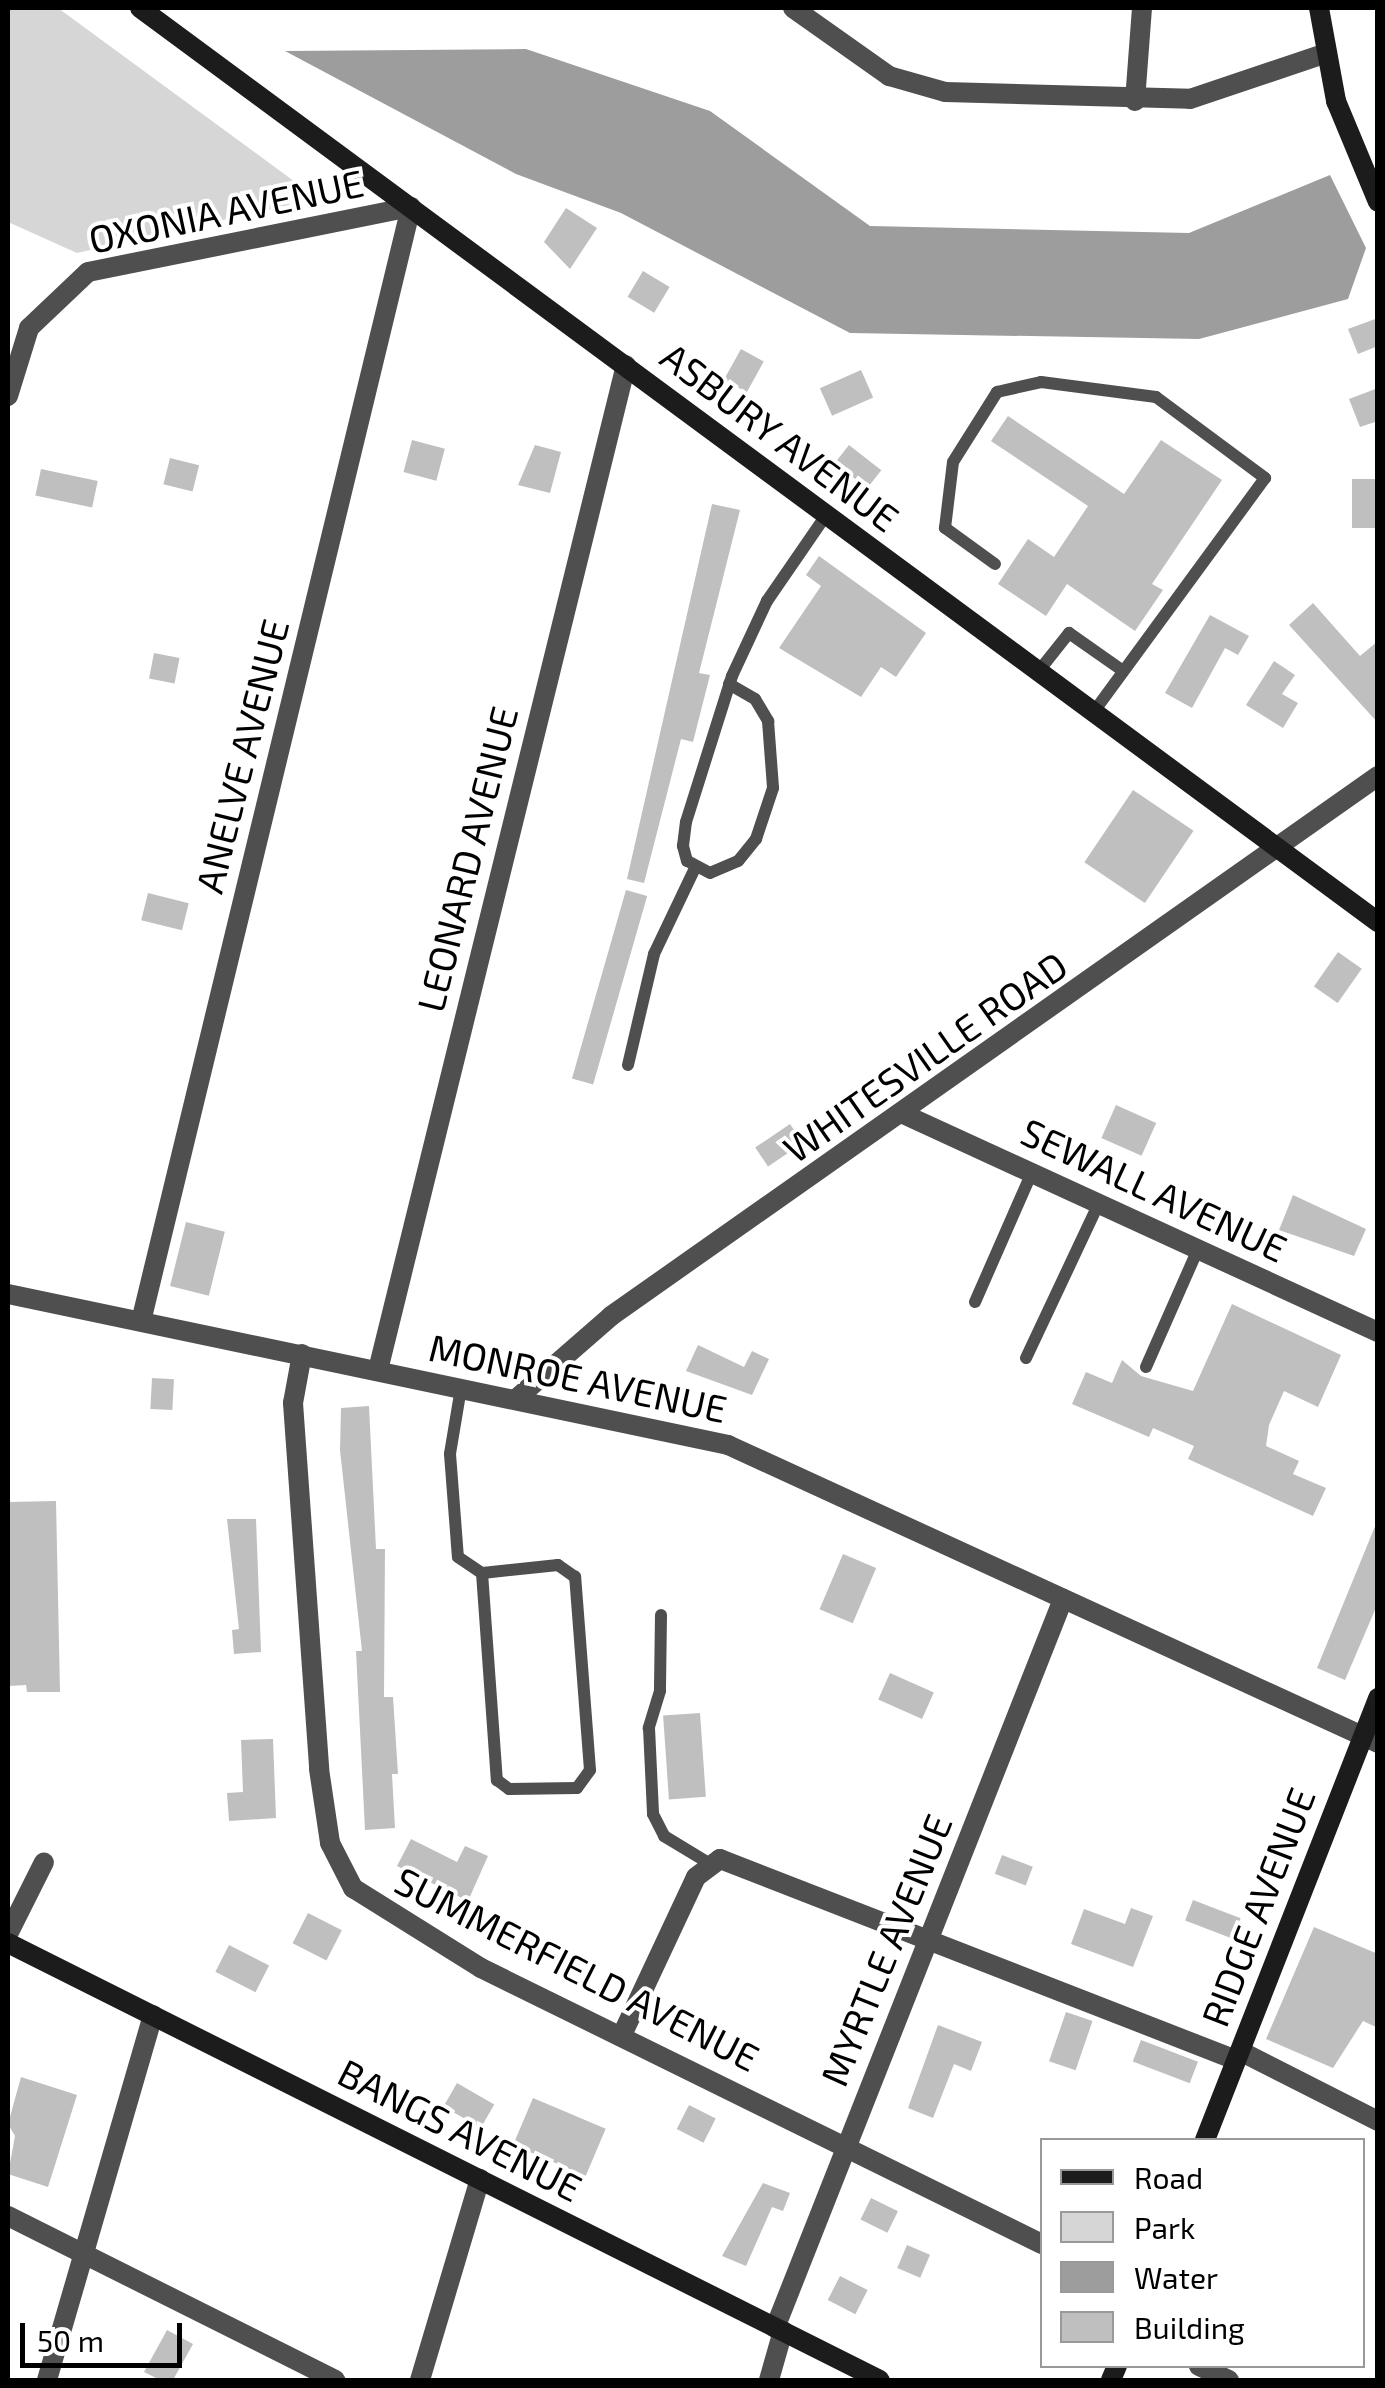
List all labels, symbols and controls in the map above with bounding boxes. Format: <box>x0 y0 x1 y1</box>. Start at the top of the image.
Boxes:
street label: OXONIA AVENUE <box>84 159 368 263</box>
street label: ASBURY AVENUE <box>652 332 908 542</box>
street label: ANELVE AVENUE <box>186 614 298 898</box>
street label: LEONARD AVENUE <box>407 701 527 1017</box>
street label: WHITESVILLE ROAD <box>774 942 1076 1172</box>
street label: SEWALL AVENUE <box>1013 1108 1295 1272</box>
street label: MONROE AVENUE <box>424 1324 732 1432</box>
street label: RIDGE AVENUE <box>1191 1781 1325 2033</box>
street label: MYRTLE AVENUE <box>811 1807 961 2093</box>
street label: SUMMERFIELD AVENUE <box>387 1857 767 2081</box>
street label: BANGS AVENUE <box>330 2049 590 2211</box>
legend <box>1040 2138 1365 2368</box>
text: Road <box>1134 2159 1203 2195</box>
text: Park <box>1134 2209 1195 2245</box>
text: Water <box>1134 2259 1218 2295</box>
scale bar <box>25 2303 188 2365</box>
text: Building <box>1134 2309 1245 2345</box>
text: 50 m <box>37 2322 104 2358</box>

